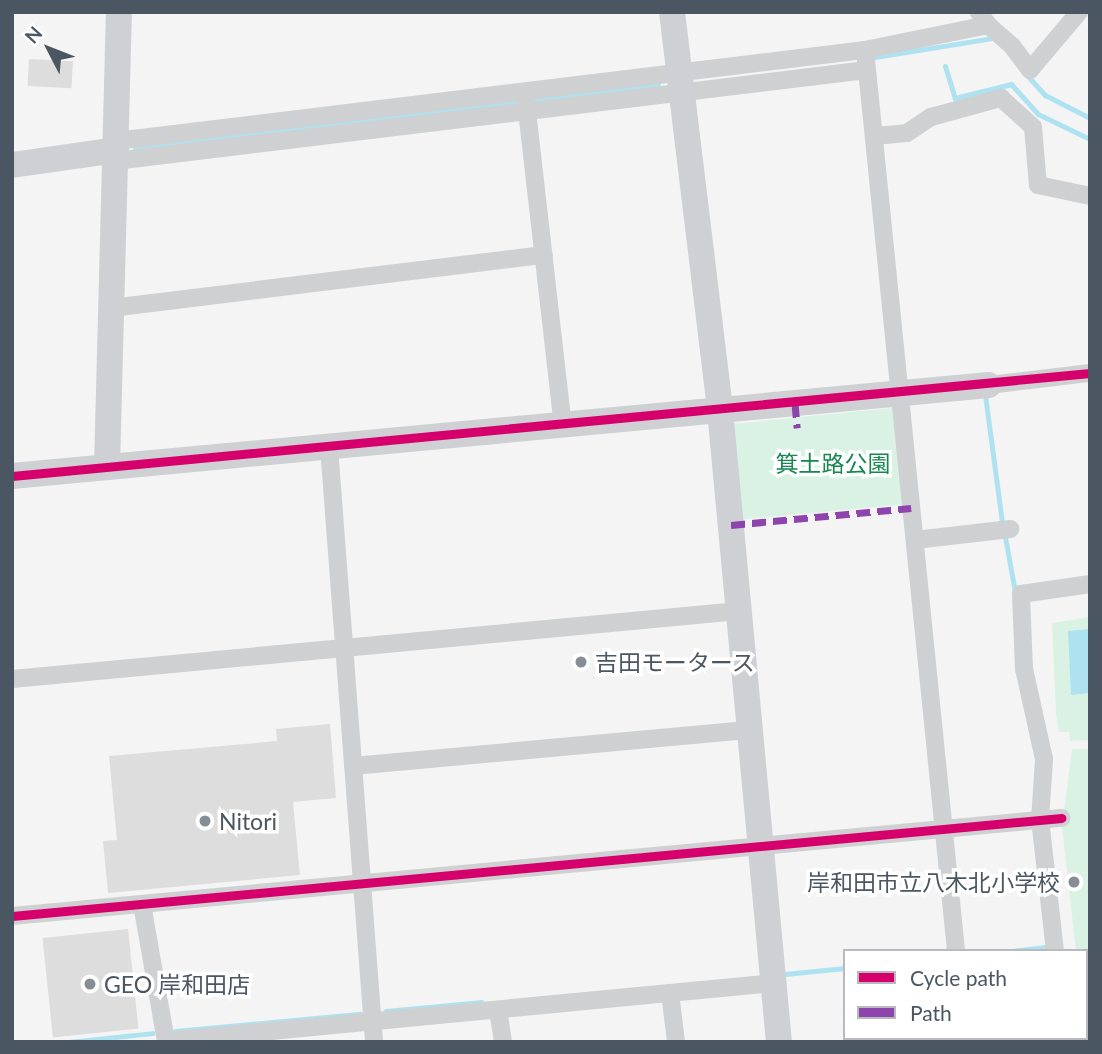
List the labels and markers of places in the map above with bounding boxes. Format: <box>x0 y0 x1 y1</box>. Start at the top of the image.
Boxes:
place label: 吉田モータース <box>595 648 756 676</box>
marker: 吉田モータース <box>573 654 589 670</box>
place label: Nitori <box>219 807 277 835</box>
marker: Nitori <box>197 813 213 829</box>
place label: 岸和田市立八木北小学校 <box>807 868 1060 896</box>
marker: 岸和田市立八木北小学校 <box>1066 874 1082 890</box>
place label: GEO 岸和田店 <box>104 970 250 998</box>
marker: GEO 岸和田店 <box>82 976 98 992</box>

